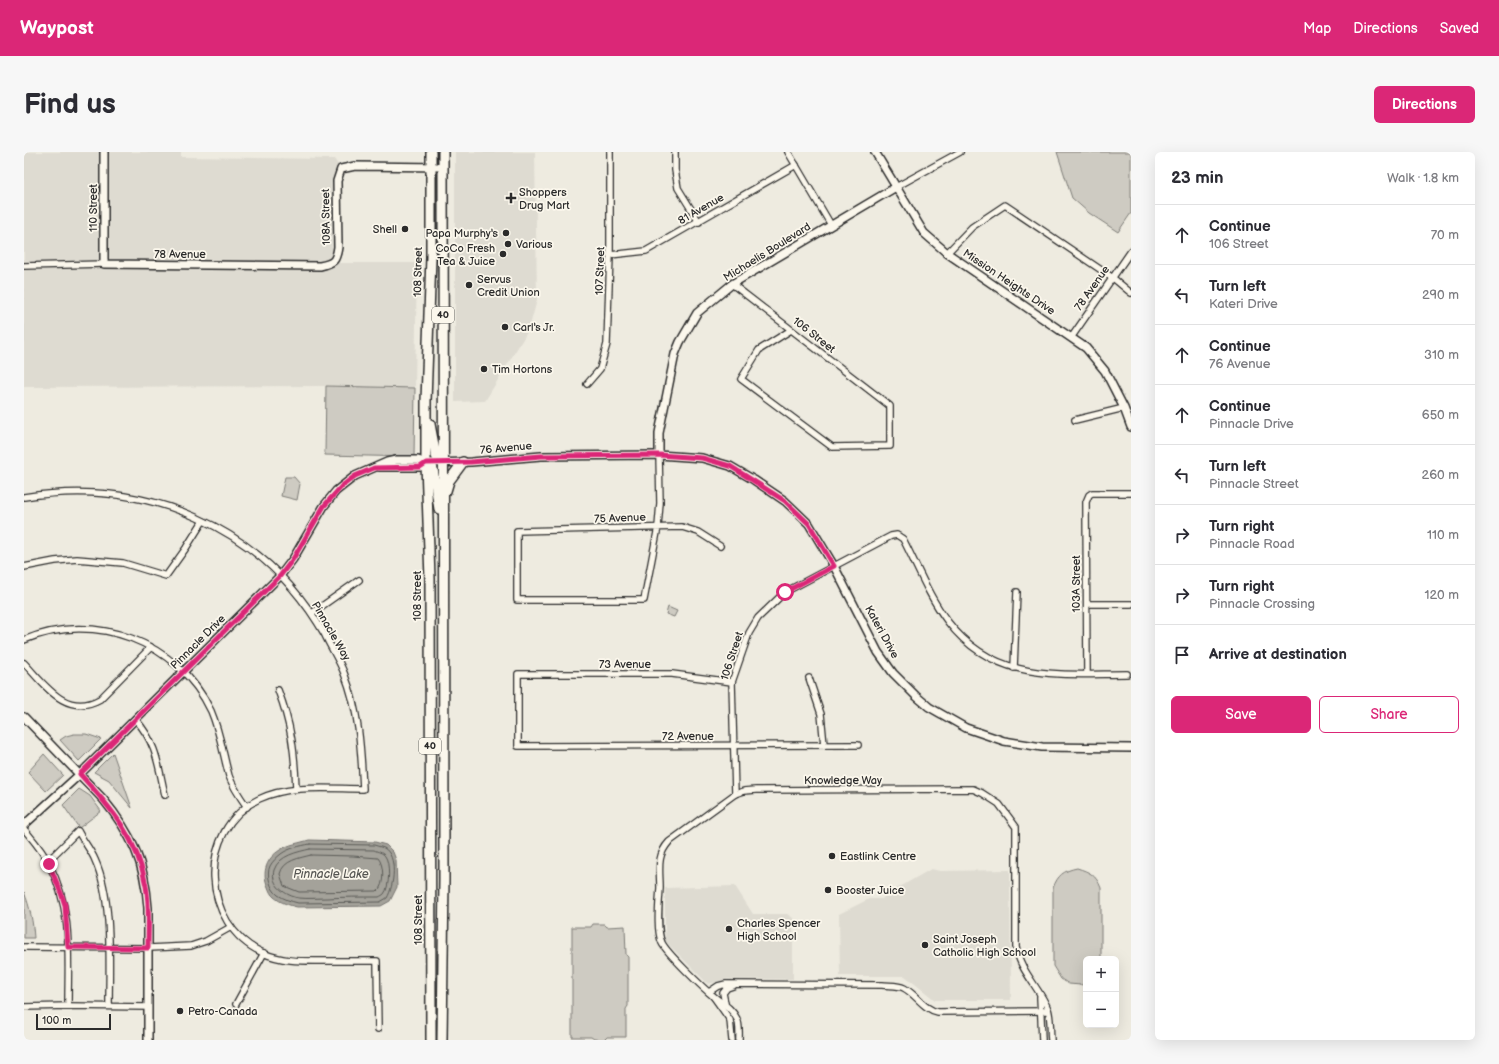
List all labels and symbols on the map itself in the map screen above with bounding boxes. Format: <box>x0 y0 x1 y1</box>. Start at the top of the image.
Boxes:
street label: 110 Street <box>87 183 100 232</box>
place label: Shoppers Drug Mart <box>519 186 570 212</box>
street label: 108A Street <box>319 188 333 246</box>
street label: 81 Avenue <box>676 190 727 227</box>
marker: Shoppers Drug Mart <box>506 193 516 203</box>
street label: Michaelis Boulevard <box>721 220 813 284</box>
place label: Shell <box>373 223 397 236</box>
marker: Shell <box>400 224 410 234</box>
place label: Papa Murphy's <box>426 227 499 240</box>
marker: Papa Murphy's <box>501 228 511 238</box>
place label: Various <box>516 238 553 251</box>
marker: Various <box>503 239 513 249</box>
place label: CoCo Fresh Tea & Juice <box>436 242 495 268</box>
street label: 108 Street <box>411 246 425 297</box>
street label: 107 Street <box>593 246 607 295</box>
street label: Mission Heights Drive <box>961 246 1058 318</box>
street label: 78 Avenue <box>154 248 206 261</box>
marker: CoCo Fresh Tea & Juice <box>498 249 508 259</box>
street label: 78 Avenue <box>1072 263 1112 313</box>
place label: Servus Credit Union <box>477 273 540 299</box>
marker: Servus Credit Union <box>464 280 474 290</box>
road number: 40 <box>432 307 454 323</box>
street label: 106 Street <box>790 314 838 356</box>
place label: Carl's Jr. <box>513 321 554 334</box>
marker: Carl's Jr. <box>500 322 510 332</box>
place label: Tim Hortons <box>492 363 553 376</box>
marker: Tim Hortons <box>479 364 489 374</box>
street label: 76 Avenue <box>480 439 533 457</box>
street label: 75 Avenue <box>594 511 646 525</box>
street label: 103A Street <box>1070 555 1083 613</box>
street label: 108 Street <box>411 570 424 621</box>
route start <box>776 583 794 601</box>
street label: Pinnacle Way <box>309 599 353 663</box>
street label: Kateri Drive <box>862 603 902 661</box>
street label: Pinnacle Drive <box>168 612 228 672</box>
street label: 106 Street <box>718 629 746 682</box>
street label: 73 Avenue <box>599 658 651 671</box>
street label: 72 Avenue <box>662 730 714 743</box>
road number: 40 <box>419 738 441 754</box>
street label: Knowledge Way <box>804 774 882 787</box>
place label: Eastlink Centre <box>840 850 917 863</box>
marker: Eastlink Centre <box>827 851 837 861</box>
route end <box>40 855 58 873</box>
water label: Pinnacle Lake <box>293 867 369 882</box>
place label: Booster Juice <box>836 884 905 897</box>
marker: Booster Juice <box>823 885 833 895</box>
street label: 108 Street <box>412 894 425 945</box>
place label: Charles Spencer High School <box>737 917 821 943</box>
marker: Charles Spencer High School <box>724 924 734 934</box>
place label: Saint Joseph Catholic High School <box>933 933 1036 959</box>
marker: Saint Joseph Catholic High School <box>920 940 930 950</box>
place label: Petro-Canada <box>188 1005 257 1018</box>
marker: Petro-Canada <box>175 1006 185 1016</box>
scale bar <box>36 1012 111 1031</box>

